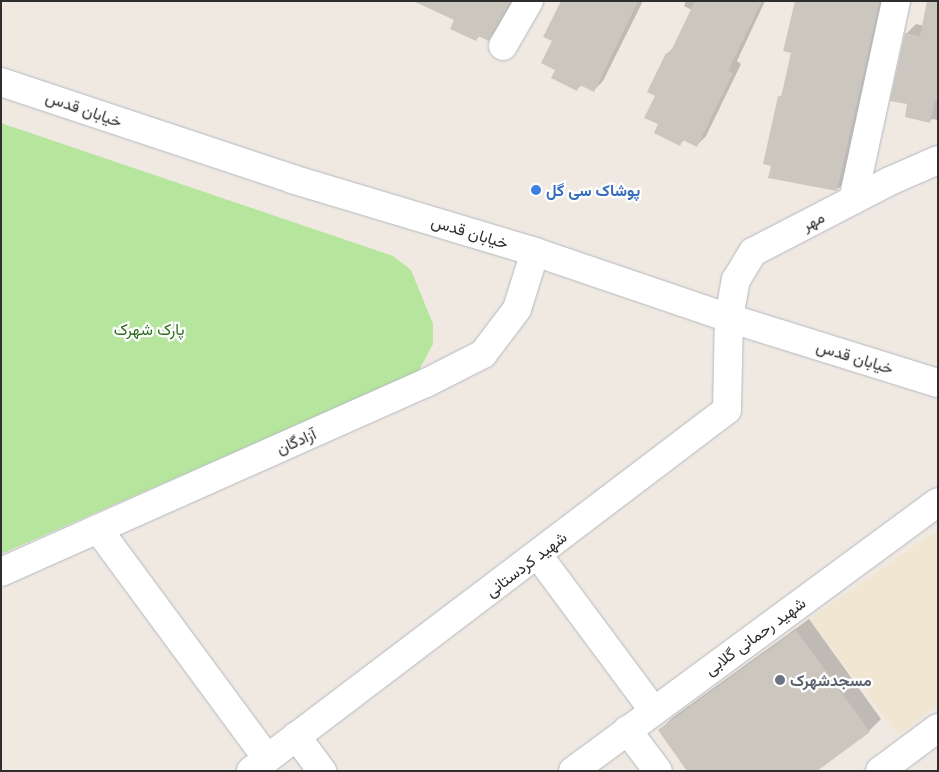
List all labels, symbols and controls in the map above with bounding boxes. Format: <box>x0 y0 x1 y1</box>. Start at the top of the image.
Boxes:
street label: خیابان قدس <box>43 87 125 131</box>
place label: پوشاک سی گل <box>546 180 640 200</box>
marker: پوشاک سی گل <box>530 184 542 196</box>
street label: مهر <box>799 207 827 235</box>
street label: خیابان قدس <box>429 211 511 253</box>
park label: پارک شهرک <box>114 319 184 339</box>
street label: خیابان قدس <box>814 336 896 378</box>
street label: آزادگان <box>273 424 319 458</box>
street label: شهید کردستانی <box>482 527 570 601</box>
street label: شهید رحمانی گلابی <box>701 593 809 679</box>
place label: مسجدشهرک <box>790 670 872 690</box>
marker: مسجدشهرک <box>774 674 786 686</box>

